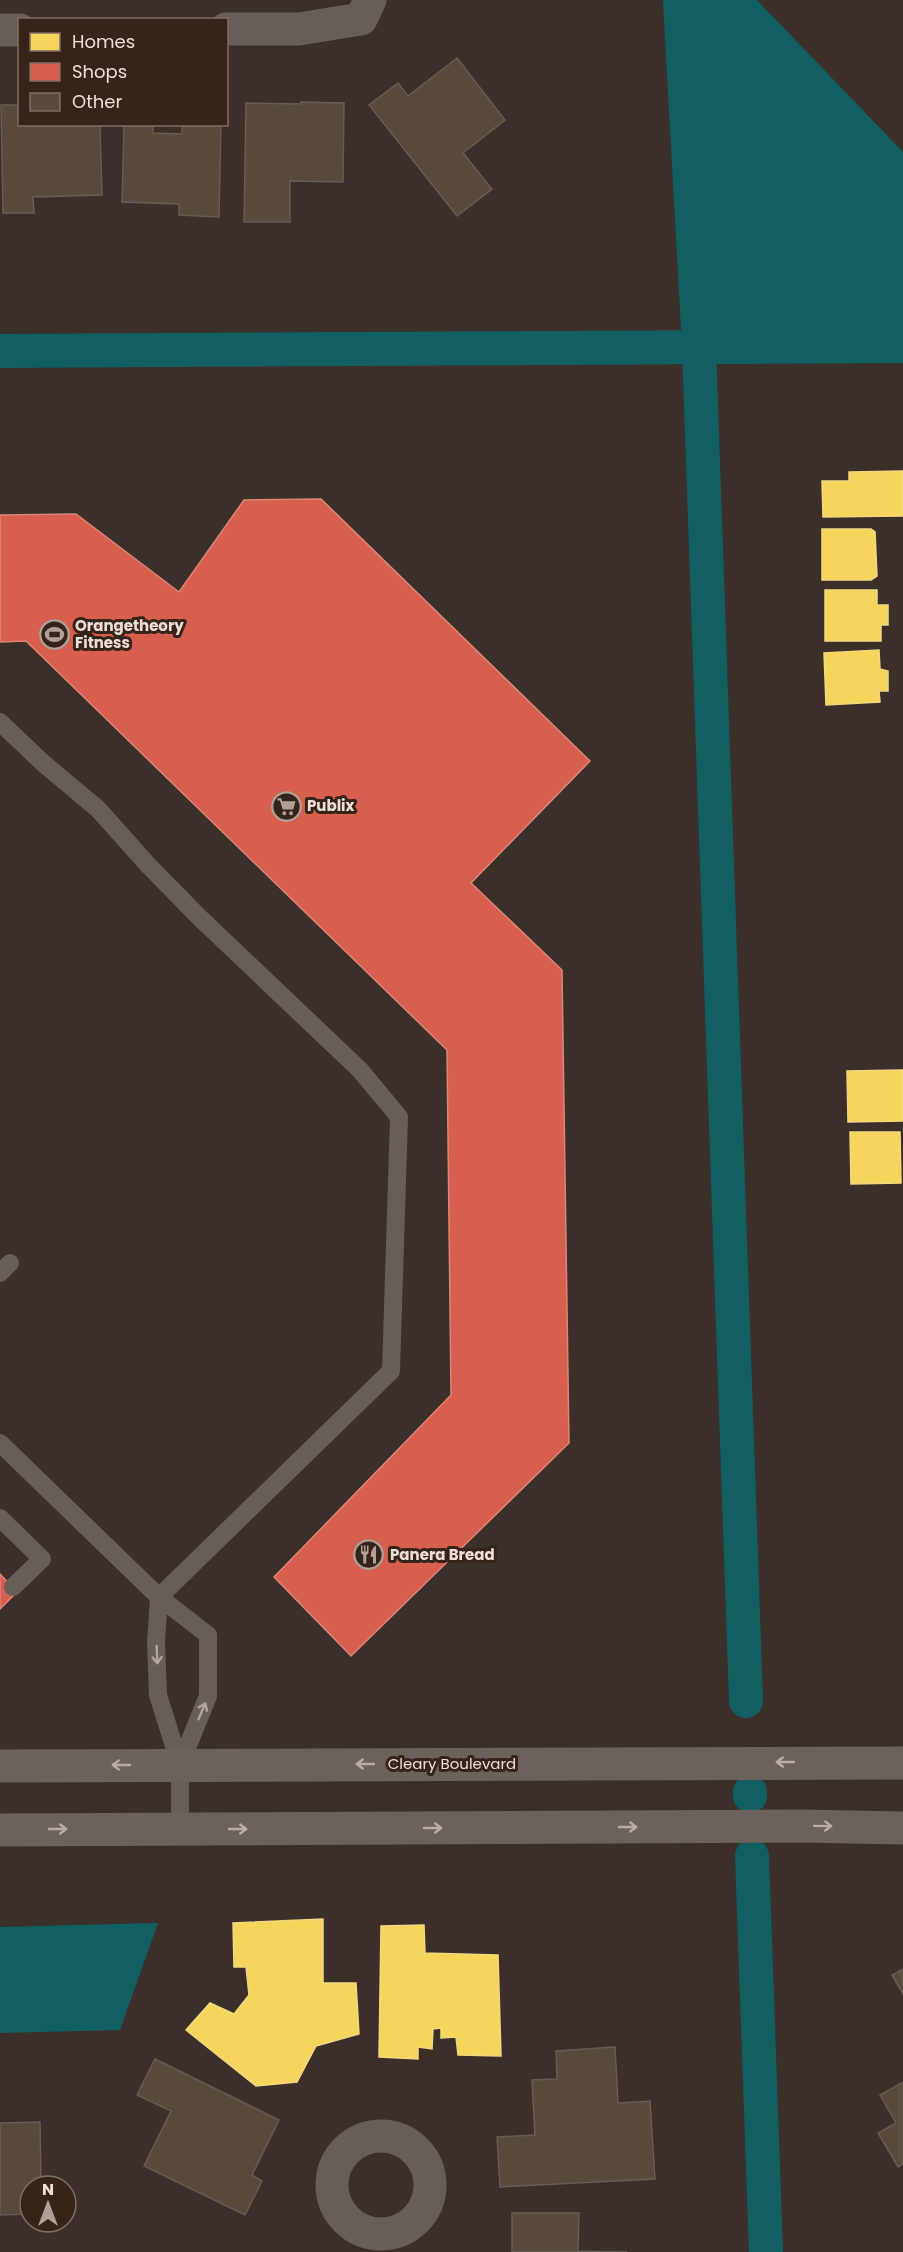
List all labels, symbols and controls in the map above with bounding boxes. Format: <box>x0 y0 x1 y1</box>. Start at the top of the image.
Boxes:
legend <box>18 18 228 126</box>
text: Homes <box>72 29 135 54</box>
text: Shops <box>72 59 127 84</box>
text: Other <box>72 89 122 114</box>
place label: Orangetheory Fitness <box>75 615 184 653</box>
sports icon: Orangetheory Fitness <box>38 619 70 651</box>
supermarket icon: Publix <box>270 790 302 822</box>
place label: Publix <box>307 795 355 816</box>
restaurant icon: Panera Bread <box>353 1539 385 1571</box>
place label: Panera Bread <box>390 1544 495 1565</box>
one-way arrow <box>151 1644 162 1664</box>
one-way arrow <box>197 1702 208 1721</box>
street label: Cleary Boulevard <box>388 1753 516 1774</box>
one-way arrow <box>775 1756 795 1768</box>
one-way arrow <box>356 1758 376 1770</box>
one-way arrow <box>112 1759 132 1771</box>
one-way arrow <box>618 1821 638 1833</box>
one-way arrow <box>813 1821 833 1832</box>
one-way arrow <box>423 1822 443 1834</box>
one-way arrow <box>48 1823 68 1835</box>
one-way arrow <box>228 1823 248 1835</box>
north arrow <box>18 2174 78 2234</box>
text: N <box>42 2178 54 2201</box>

